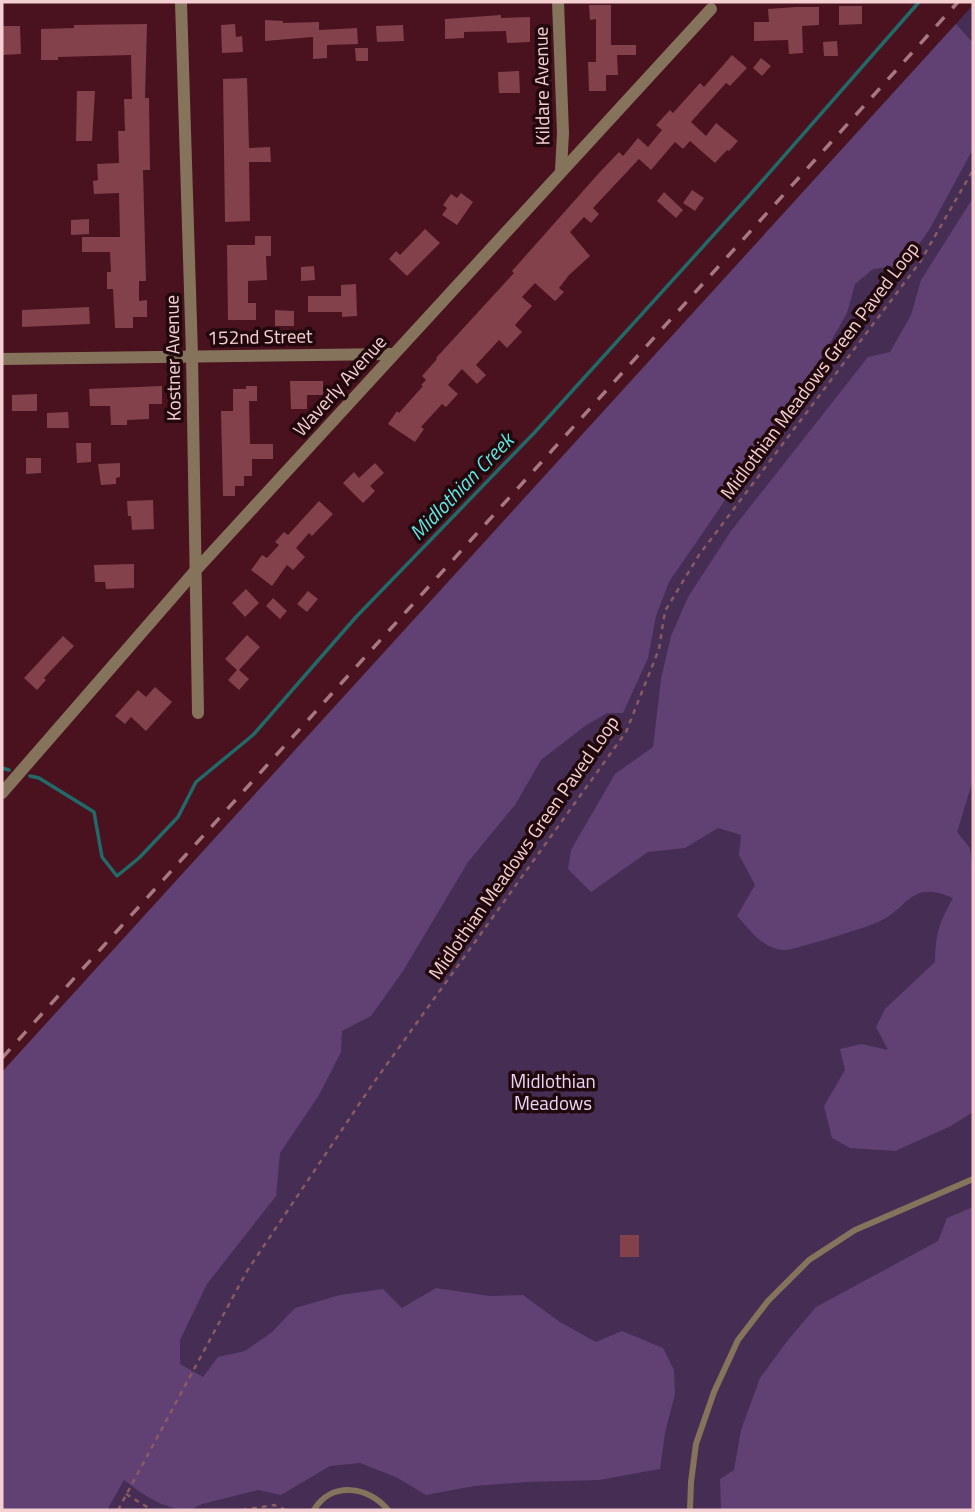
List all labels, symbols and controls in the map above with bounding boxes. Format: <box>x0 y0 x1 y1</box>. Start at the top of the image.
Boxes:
street label: Kildare Avenue <box>525 26 557 146</box>
street label: Midlothian Meadows Green Paved Loop <box>712 235 926 505</box>
street label: Kostner Avenue <box>156 295 188 421</box>
street label: 152nd Street <box>207 321 313 351</box>
street label: Waverly Avenue <box>285 328 393 442</box>
water label: Midlothian Creek <box>401 423 523 547</box>
street label: Midlothian Meadows Green Paved Loop <box>421 709 625 985</box>
park label: Midlothian Meadows <box>510 1066 596 1117</box>

